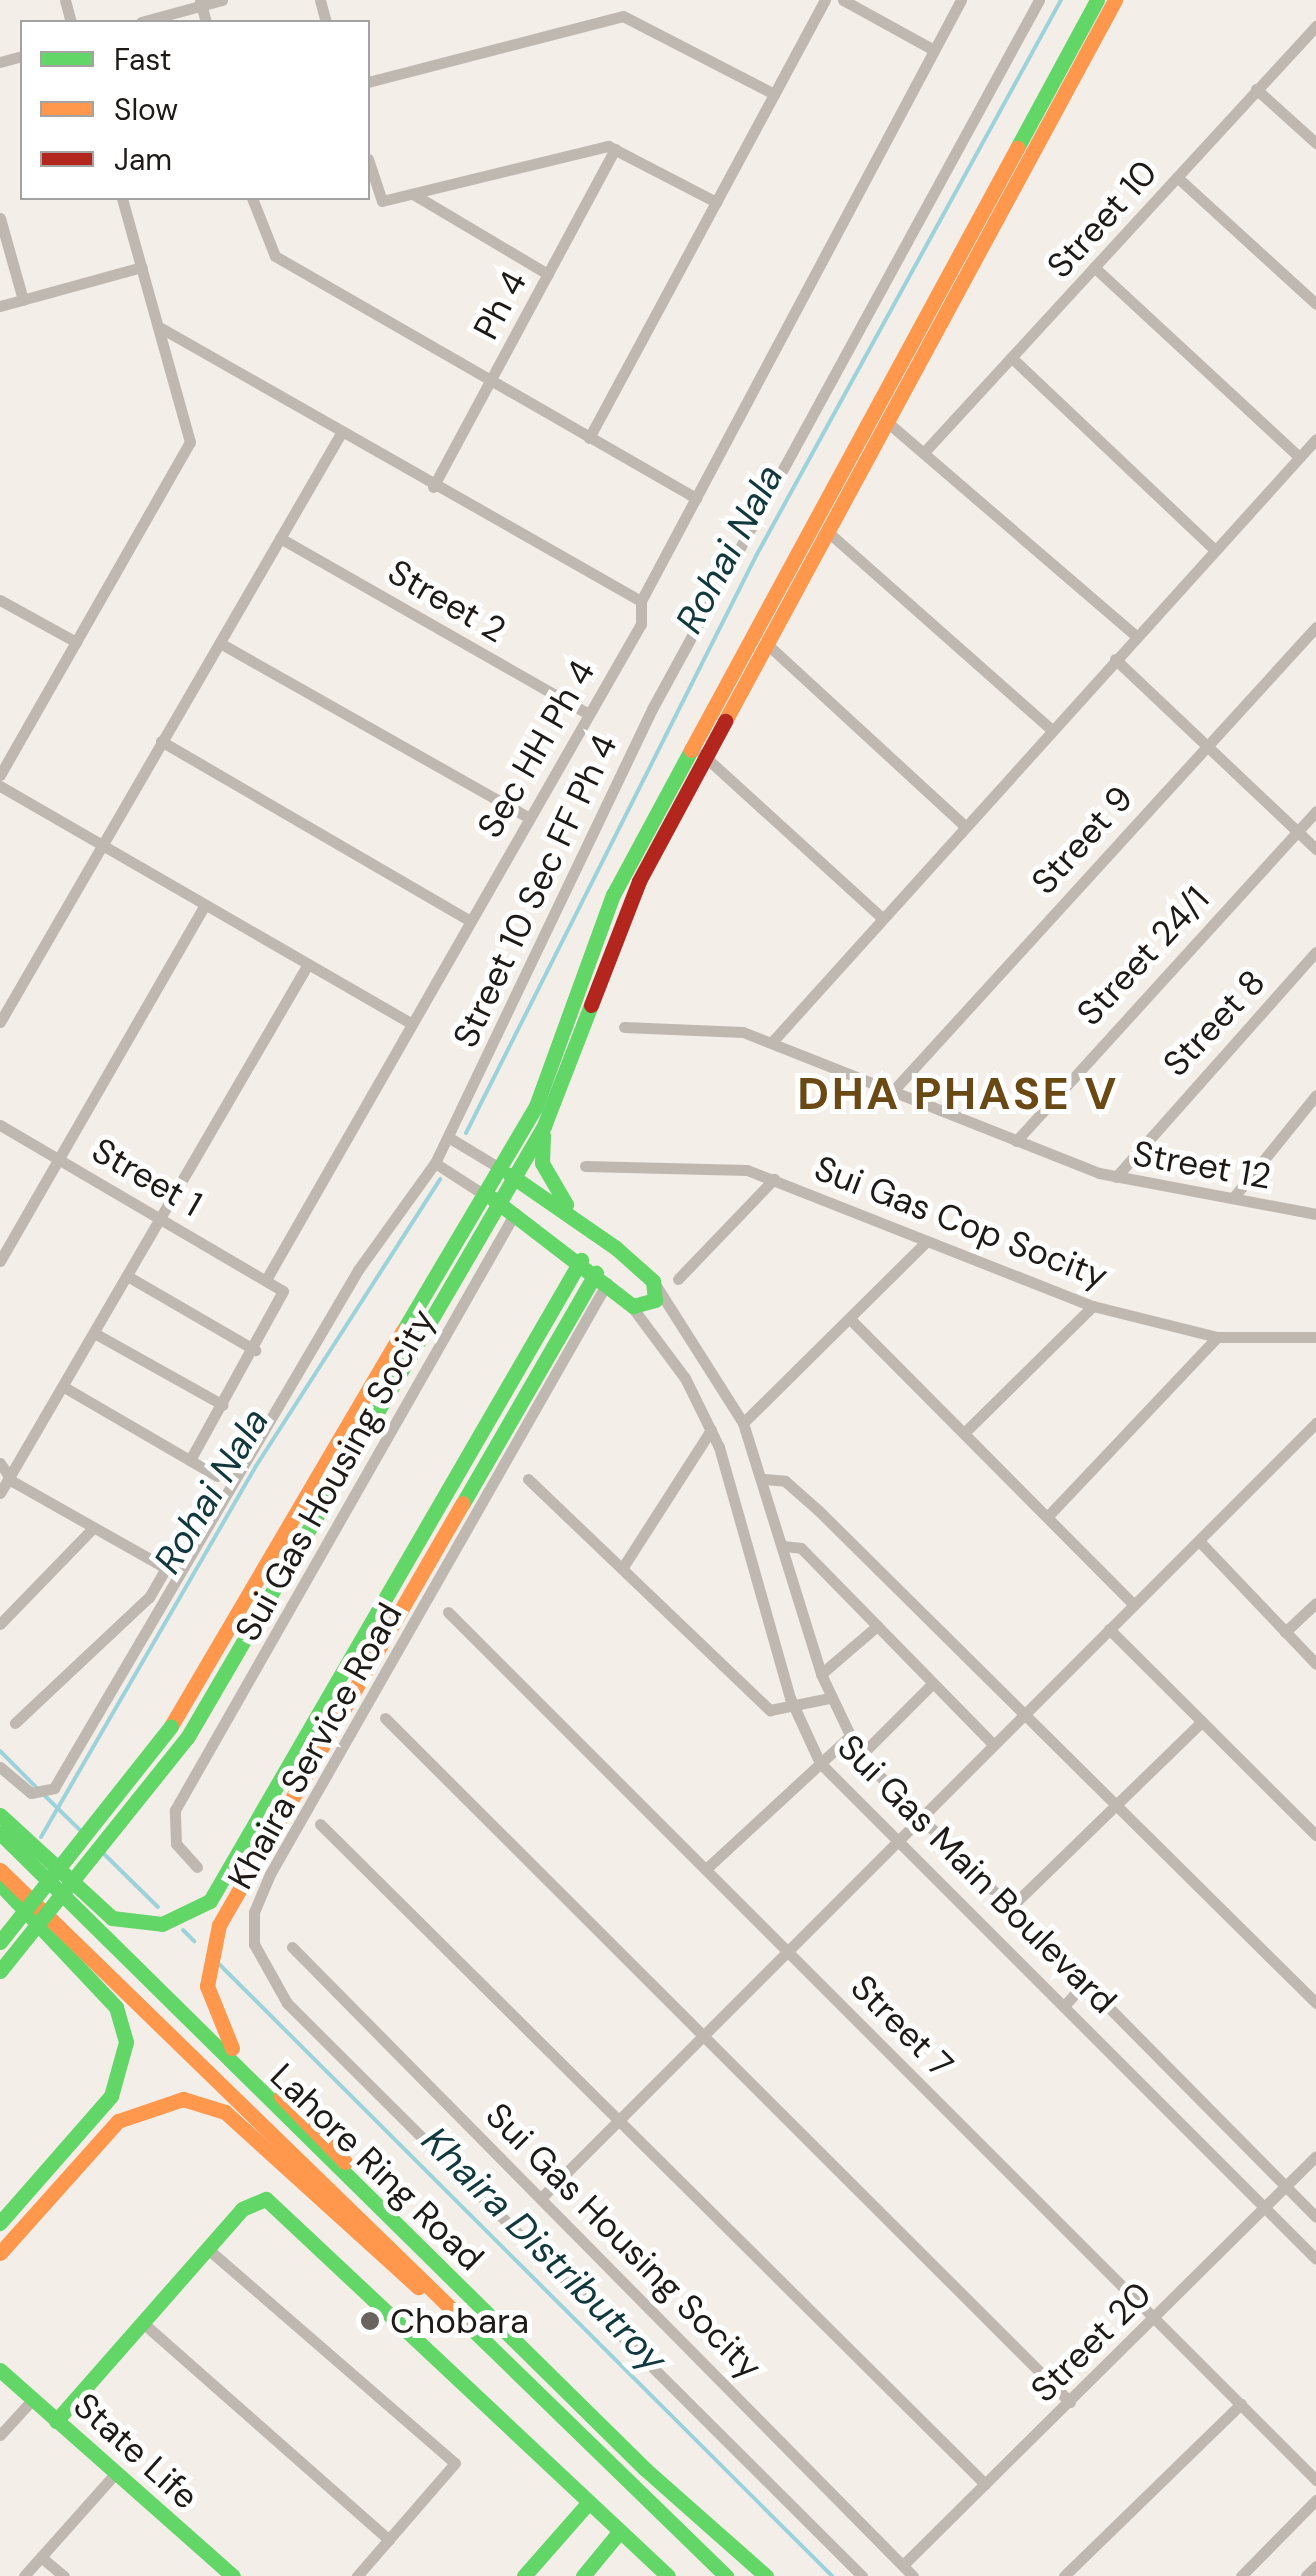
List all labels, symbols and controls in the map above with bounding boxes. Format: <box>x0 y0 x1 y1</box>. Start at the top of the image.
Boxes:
legend <box>20 20 370 200</box>
text: Fast <box>114 40 172 79</box>
text: Slow <box>114 90 178 129</box>
text: Jam <box>114 140 172 179</box>
street label: Street 10 <box>1038 152 1166 286</box>
street label: Ph 4 <box>465 264 535 346</box>
water label: Rohai Nala <box>667 457 793 641</box>
street label: Street 2 <box>381 551 513 651</box>
street label: Sec HH Ph 4 <box>468 653 604 845</box>
street label: Street 10 Sec FF Ph 4 <box>444 728 626 1054</box>
street label: Street 9 <box>1023 777 1141 903</box>
street label: Street 24/1 <box>1068 878 1218 1034</box>
street label: Street 8 <box>1154 961 1274 1085</box>
district label: DHA PHASE V <box>797 1067 1119 1121</box>
street label: Street 1 <box>85 1129 209 1225</box>
street label: Street 12 <box>1130 1132 1274 1198</box>
street label: Sui Gas Cop Socity <box>809 1147 1113 1297</box>
street label: Sui Gas Housing Socity <box>226 1302 444 1648</box>
water label: Rohai Nala <box>145 1400 279 1582</box>
street label: Khaira Service Road <box>219 1596 411 1896</box>
street label: Sui Gas Main Boulevard <box>829 1726 1125 2022</box>
street label: Street 7 <box>842 1966 962 2086</box>
street label: Lahore Ring Road <box>262 2055 492 2279</box>
street label: Sui Gas Housing Socity <box>477 2094 771 2388</box>
water label: Khaira Distributroy <box>412 2118 676 2382</box>
street label: Street 20 <box>1022 2273 1160 2411</box>
place label: Chobara <box>390 2300 529 2342</box>
marker: Chobara <box>359 2310 381 2332</box>
street label: State Life <box>65 2384 207 2518</box>

